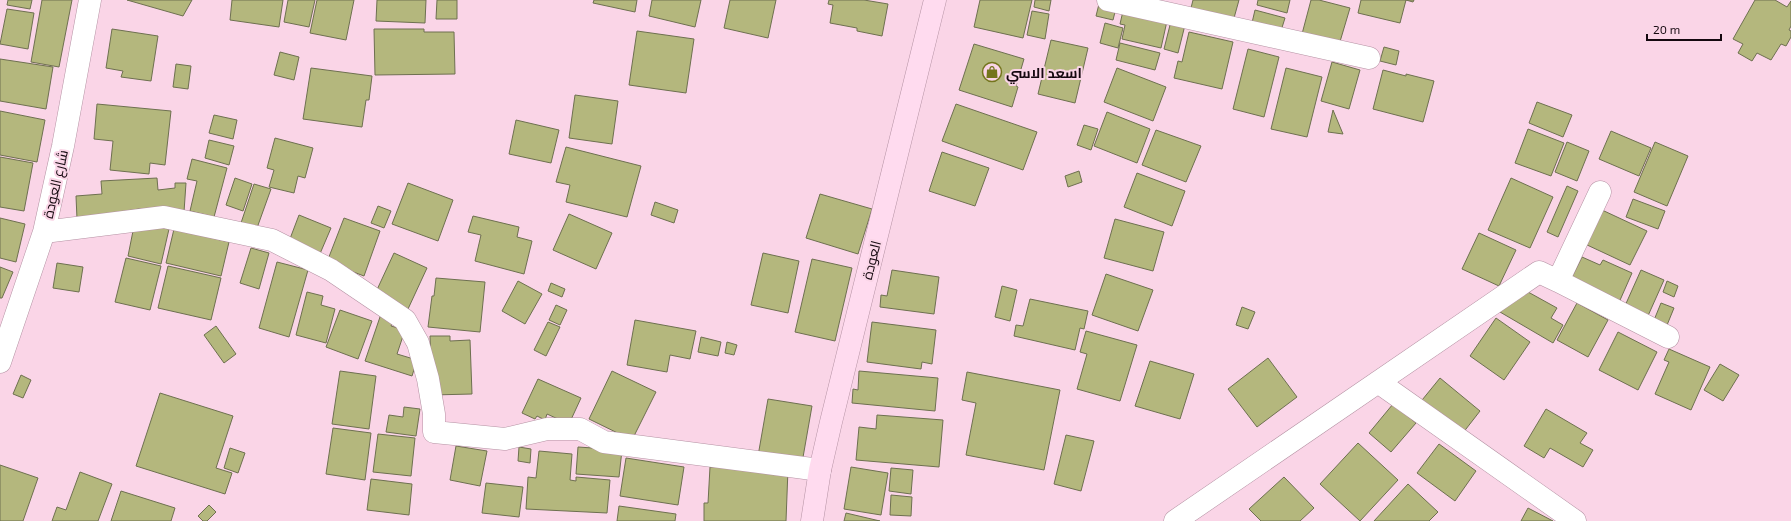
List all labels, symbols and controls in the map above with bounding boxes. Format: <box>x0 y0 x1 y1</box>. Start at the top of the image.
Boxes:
scale bar <box>1647 16 1721 42</box>
text: 20 m <box>1653 22 1680 36</box>
shop icon: اسعد الاسي <box>981 61 1003 83</box>
place label: اسعد الاسي <box>1006 64 1082 84</box>
street label: شارع العودة <box>39 148 72 220</box>
street label: العودة <box>858 239 884 281</box>

